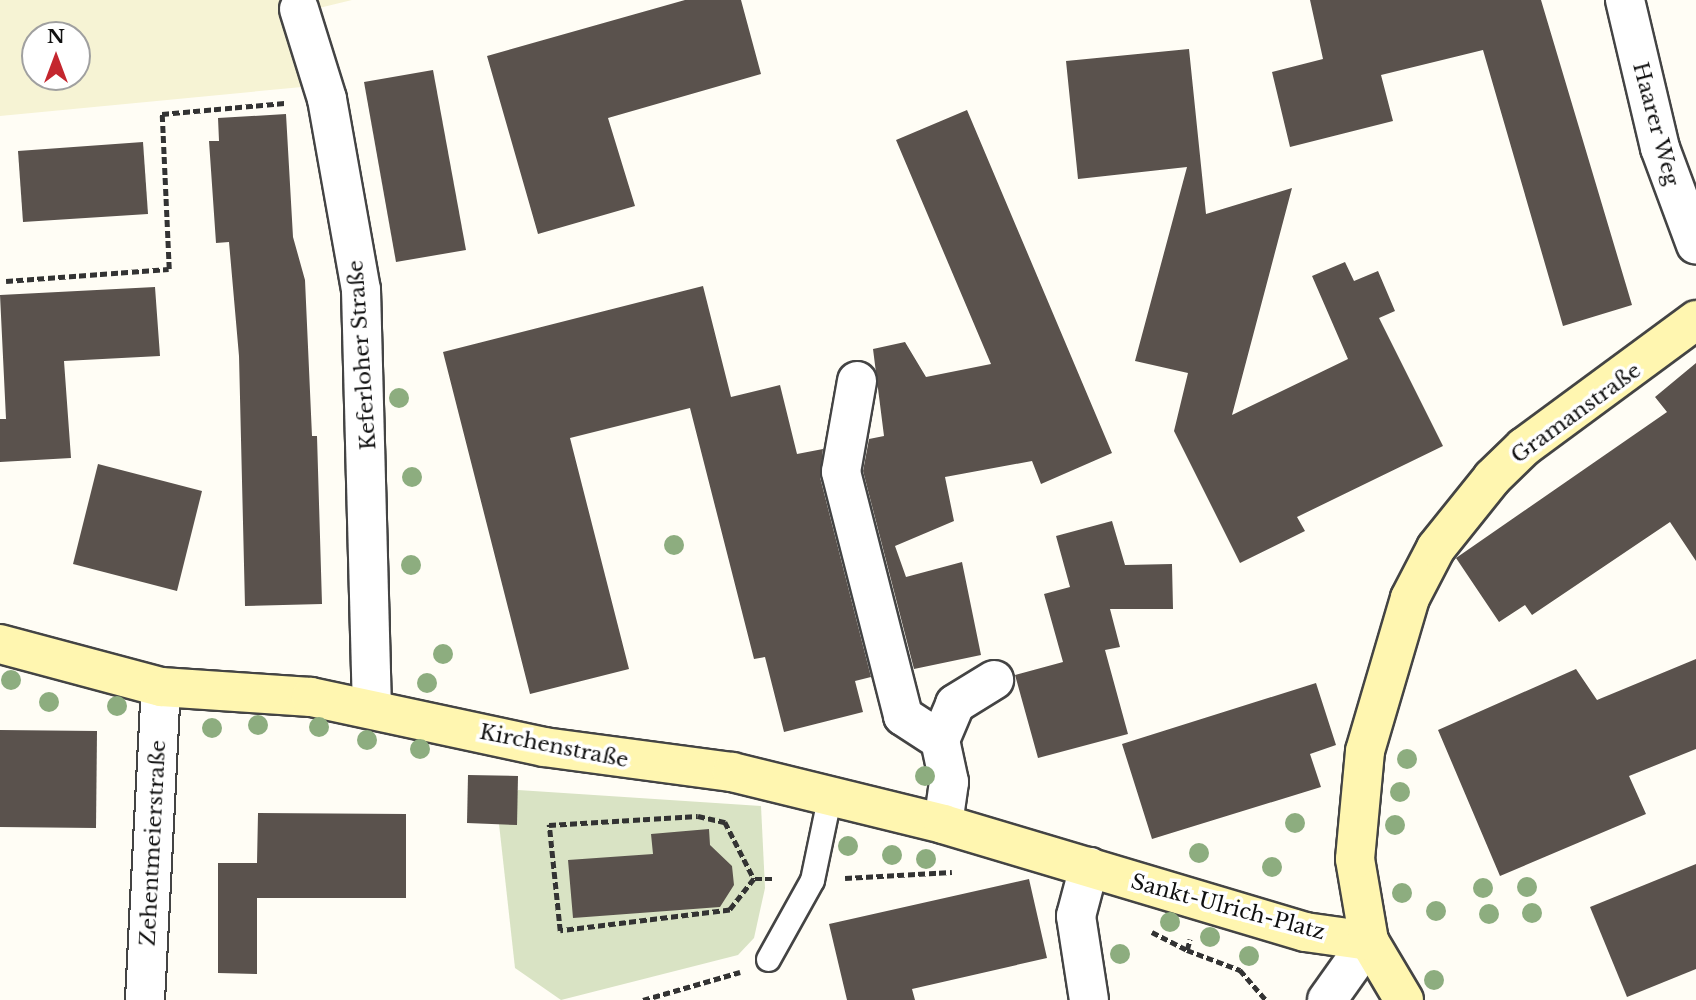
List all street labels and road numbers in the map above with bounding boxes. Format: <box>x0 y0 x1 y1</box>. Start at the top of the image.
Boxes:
street label: Haarer Weg <box>1627 59 1685 189</box>
street label: Keferloher Straße <box>343 259 381 451</box>
street label: Gramanstraße <box>1506 358 1646 468</box>
street label: Kirchenstraße <box>477 719 631 773</box>
street label: Zehentmeierstraße <box>135 739 171 947</box>
street label: Sankt-Ulrich-Platz <box>1128 869 1328 945</box>

